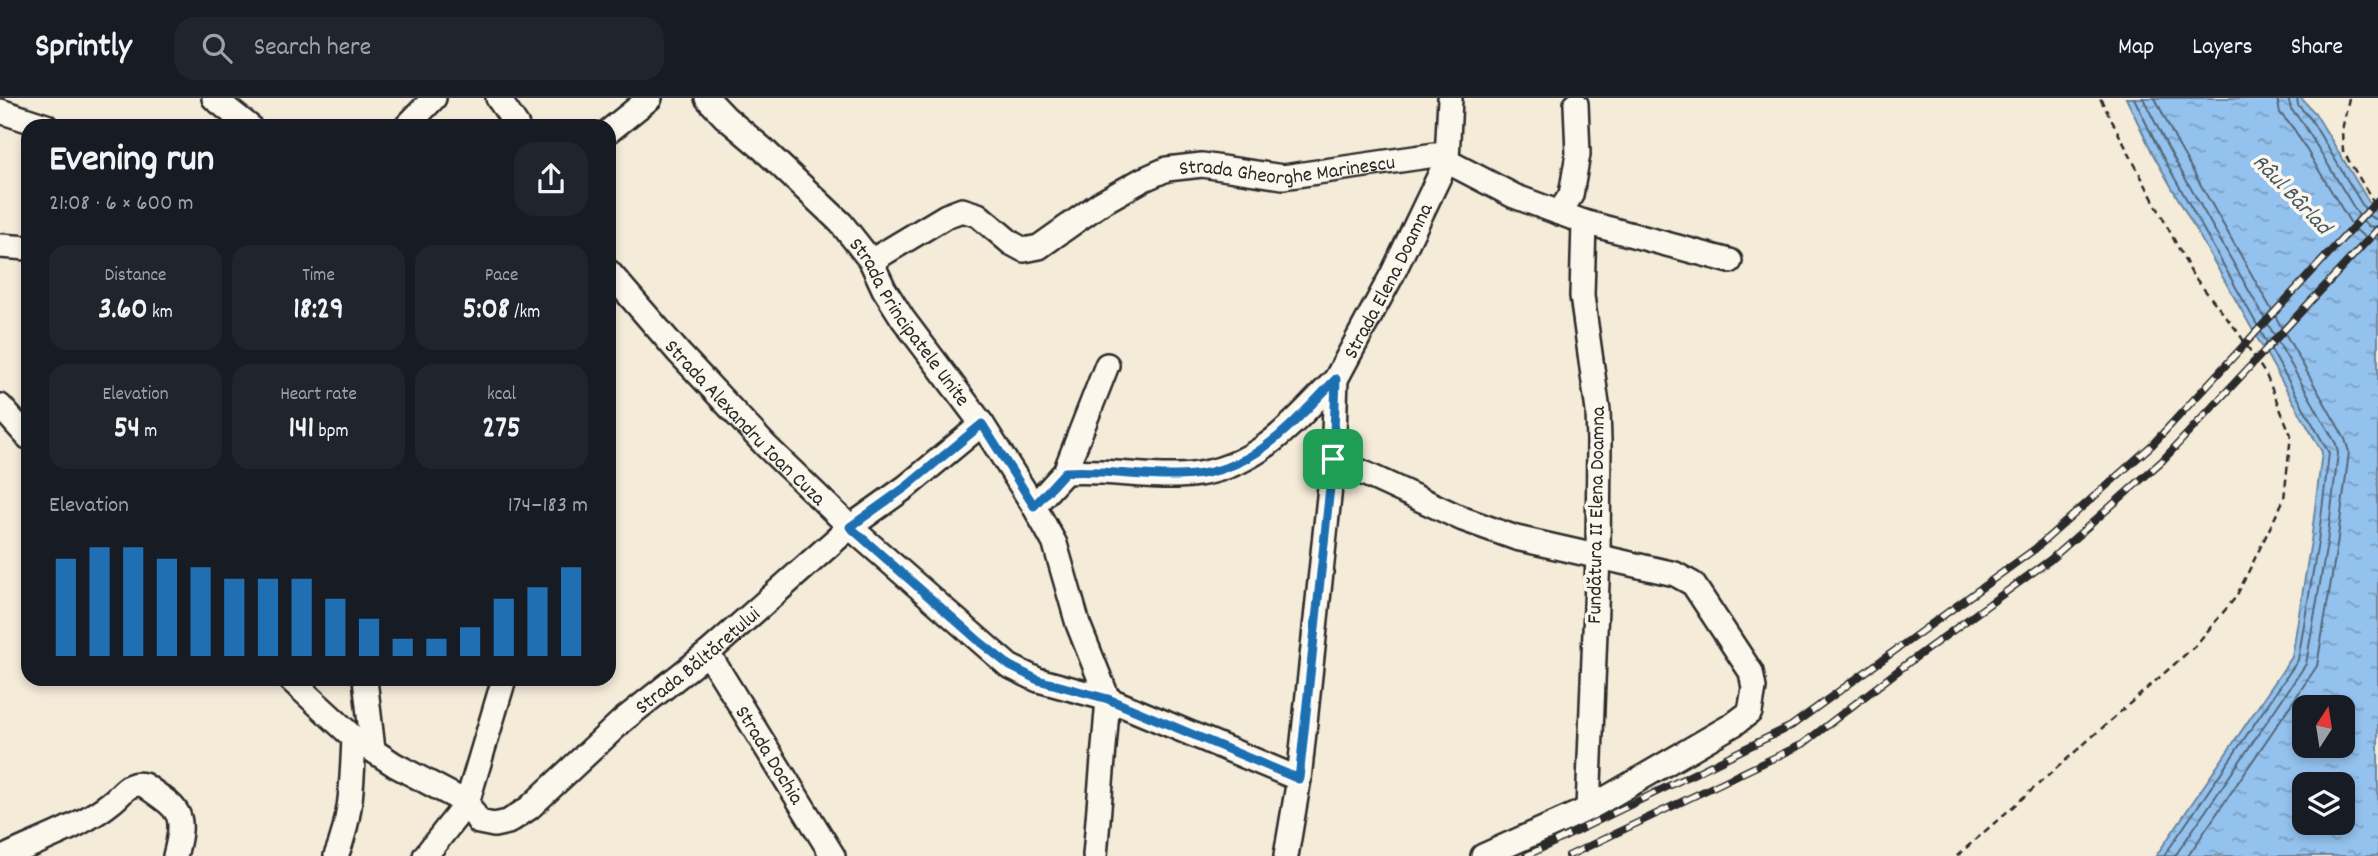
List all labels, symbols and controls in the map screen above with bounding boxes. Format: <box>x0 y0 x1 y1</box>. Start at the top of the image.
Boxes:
search box <box>174 17 664 80</box>
text: Sprintly <box>35 25 132 72</box>
icon: search <box>198 29 236 67</box>
text: Search here <box>254 30 371 67</box>
text: Map <box>2118 31 2154 65</box>
text: Layers <box>2192 31 2253 65</box>
text: Share <box>2291 31 2343 65</box>
text: Evening run <box>49 134 214 189</box>
button: share <box>514 142 588 216</box>
water label: Râul Bârlad <box>2243 148 2340 246</box>
street label: Strada Gheorghe Marinescu <box>1178 149 1397 195</box>
text: 21:08 · 6 × 600 m <box>49 188 194 221</box>
street label: Strada Elena Doamna <box>1337 198 1443 365</box>
street label: Strada Principatele Unite <box>840 232 976 414</box>
text: Distance <box>105 263 166 290</box>
text: Time <box>302 263 335 290</box>
text: Pace <box>485 263 518 290</box>
text: 3.60 <box>98 290 148 333</box>
text: 18:29 <box>293 290 344 333</box>
text: 5:08 <box>463 290 510 333</box>
text: km <box>148 300 173 327</box>
text: /km <box>510 300 540 327</box>
street label: Strada Alexandru Ioan Cuza <box>656 334 832 515</box>
text: Elevation <box>102 382 169 409</box>
text: Heart rate <box>280 382 357 409</box>
text: kcal <box>487 382 516 409</box>
street label: Fundătura II Elena Doamna <box>1581 405 1615 624</box>
text: 54 <box>114 409 140 452</box>
text: 141 <box>289 409 314 452</box>
text: 275 <box>482 409 521 452</box>
text: m <box>140 419 157 446</box>
text: bpm <box>314 419 348 446</box>
pin <box>1303 429 1363 489</box>
icon: arrive <box>1314 440 1352 478</box>
text: Elevation <box>49 490 129 523</box>
text: 174–183 m <box>508 490 588 523</box>
street label: Strada Băltărețului <box>630 601 768 723</box>
north arrow <box>2292 695 2356 758</box>
map controls <box>2292 695 2355 835</box>
street label: Strada Dochia <box>726 701 810 812</box>
button: layers <box>2292 772 2355 835</box>

